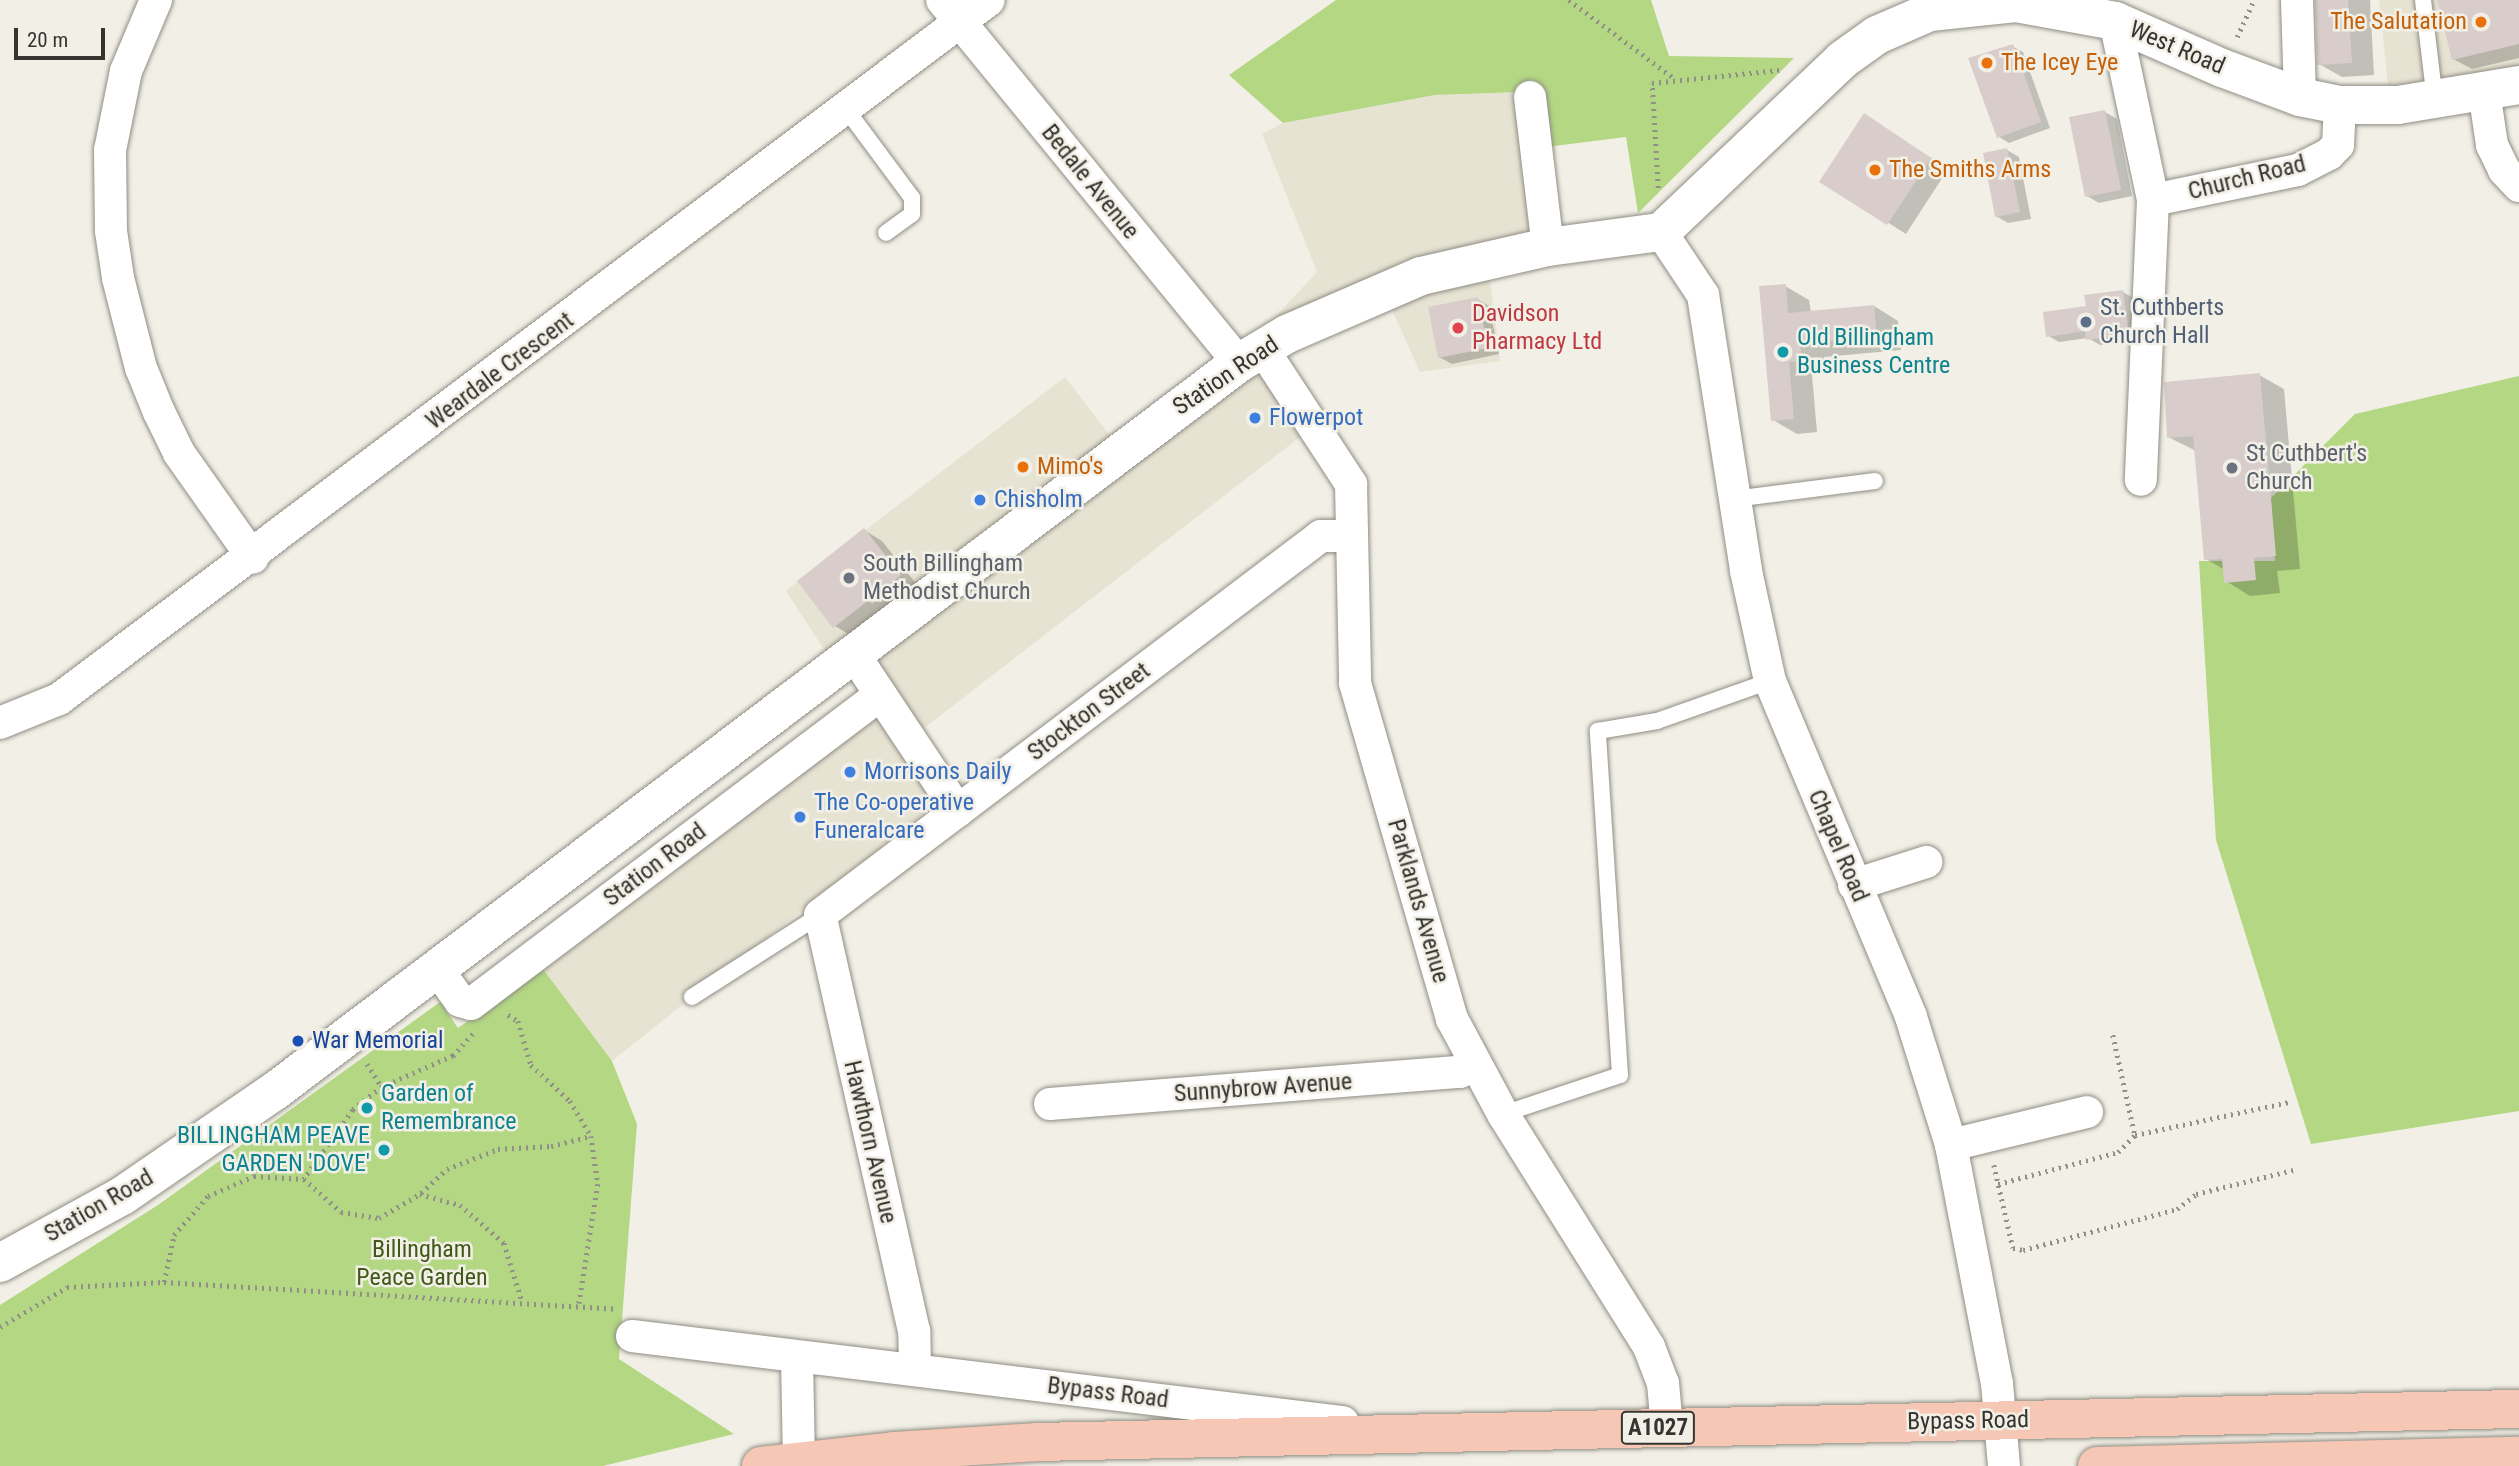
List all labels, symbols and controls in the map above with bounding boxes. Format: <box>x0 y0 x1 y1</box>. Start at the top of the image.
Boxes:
place label: The Salutation <box>2330 8 2467 36</box>
scale bar <box>18 14 108 58</box>
marker: The Salutation <box>2473 14 2489 30</box>
street label: West Road <box>2125 15 2229 81</box>
text: 20 m <box>27 28 68 52</box>
place label: The Icey Eye <box>2001 49 2118 77</box>
marker: The Icey Eye <box>1979 55 1995 71</box>
street label: Bedale Avenue <box>1035 119 1145 245</box>
street label: Church Road <box>2185 149 2309 207</box>
place label: The Smiths Arms <box>1889 156 2051 184</box>
marker: The Smiths Arms <box>1867 162 1883 178</box>
place label: St. Cuthberts Church Hall <box>2100 294 2224 350</box>
place label: Davidson Pharmacy Ltd <box>1472 300 1602 356</box>
street label: Weardale Crescent <box>421 306 579 436</box>
marker: St. Cuthberts Church Hall <box>2078 314 2094 330</box>
marker: Davidson Pharmacy Ltd <box>1450 320 1466 336</box>
place label: Old Billingham Business Centre <box>1797 324 1950 380</box>
street label: Station Road <box>1168 330 1284 422</box>
marker: Old Billingham Business Centre <box>1775 344 1791 360</box>
place label: Flowerpot <box>1269 404 1363 432</box>
marker: Flowerpot <box>1247 410 1263 426</box>
place label: St Cuthbert's Church <box>2246 440 2367 496</box>
place label: Mimo's <box>1037 453 1103 481</box>
marker: Mimo's <box>1015 459 1031 475</box>
marker: St Cuthbert's Church <box>2224 460 2240 476</box>
place label: Chisholm <box>994 486 1083 514</box>
marker: Chisholm <box>972 492 988 508</box>
place label: South Billingham Methodist Church <box>863 550 1031 606</box>
marker: South Billingham Methodist Church <box>841 570 857 586</box>
street label: Stockton Street <box>1022 657 1156 767</box>
place label: Morrisons Daily <box>864 758 1012 786</box>
marker: Morrisons Daily <box>842 764 858 780</box>
street label: Chapel Road <box>1802 786 1874 906</box>
place label: The Co-operative Funeralcare <box>814 789 974 845</box>
marker: The Co-operative Funeralcare <box>792 809 808 825</box>
street label: Parklands Avenue <box>1381 816 1455 986</box>
street label: Station Road <box>598 817 712 913</box>
place label: War Memorial <box>312 1027 444 1055</box>
marker: War Memorial <box>290 1033 306 1049</box>
street label: Hawthorn Avenue <box>837 1058 903 1226</box>
street label: Sunnybrow Avenue <box>1173 1067 1353 1109</box>
place label: Garden of Remembrance <box>381 1080 517 1136</box>
marker: Garden of Remembrance <box>359 1100 375 1116</box>
place label: BILLINGHAM PEAVE GARDEN 'DOVE' <box>177 1122 370 1178</box>
marker: BILLINGHAM PEAVE GARDEN 'DOVE' <box>376 1142 392 1158</box>
street label: Station Road <box>39 1163 159 1249</box>
park label: Billingham Peace Garden <box>356 1236 488 1292</box>
street label: Bypass Road <box>1046 1371 1170 1415</box>
street label: Bypass Road <box>1907 1406 2029 1436</box>
road number: A1027 <box>1620 1408 1696 1448</box>

